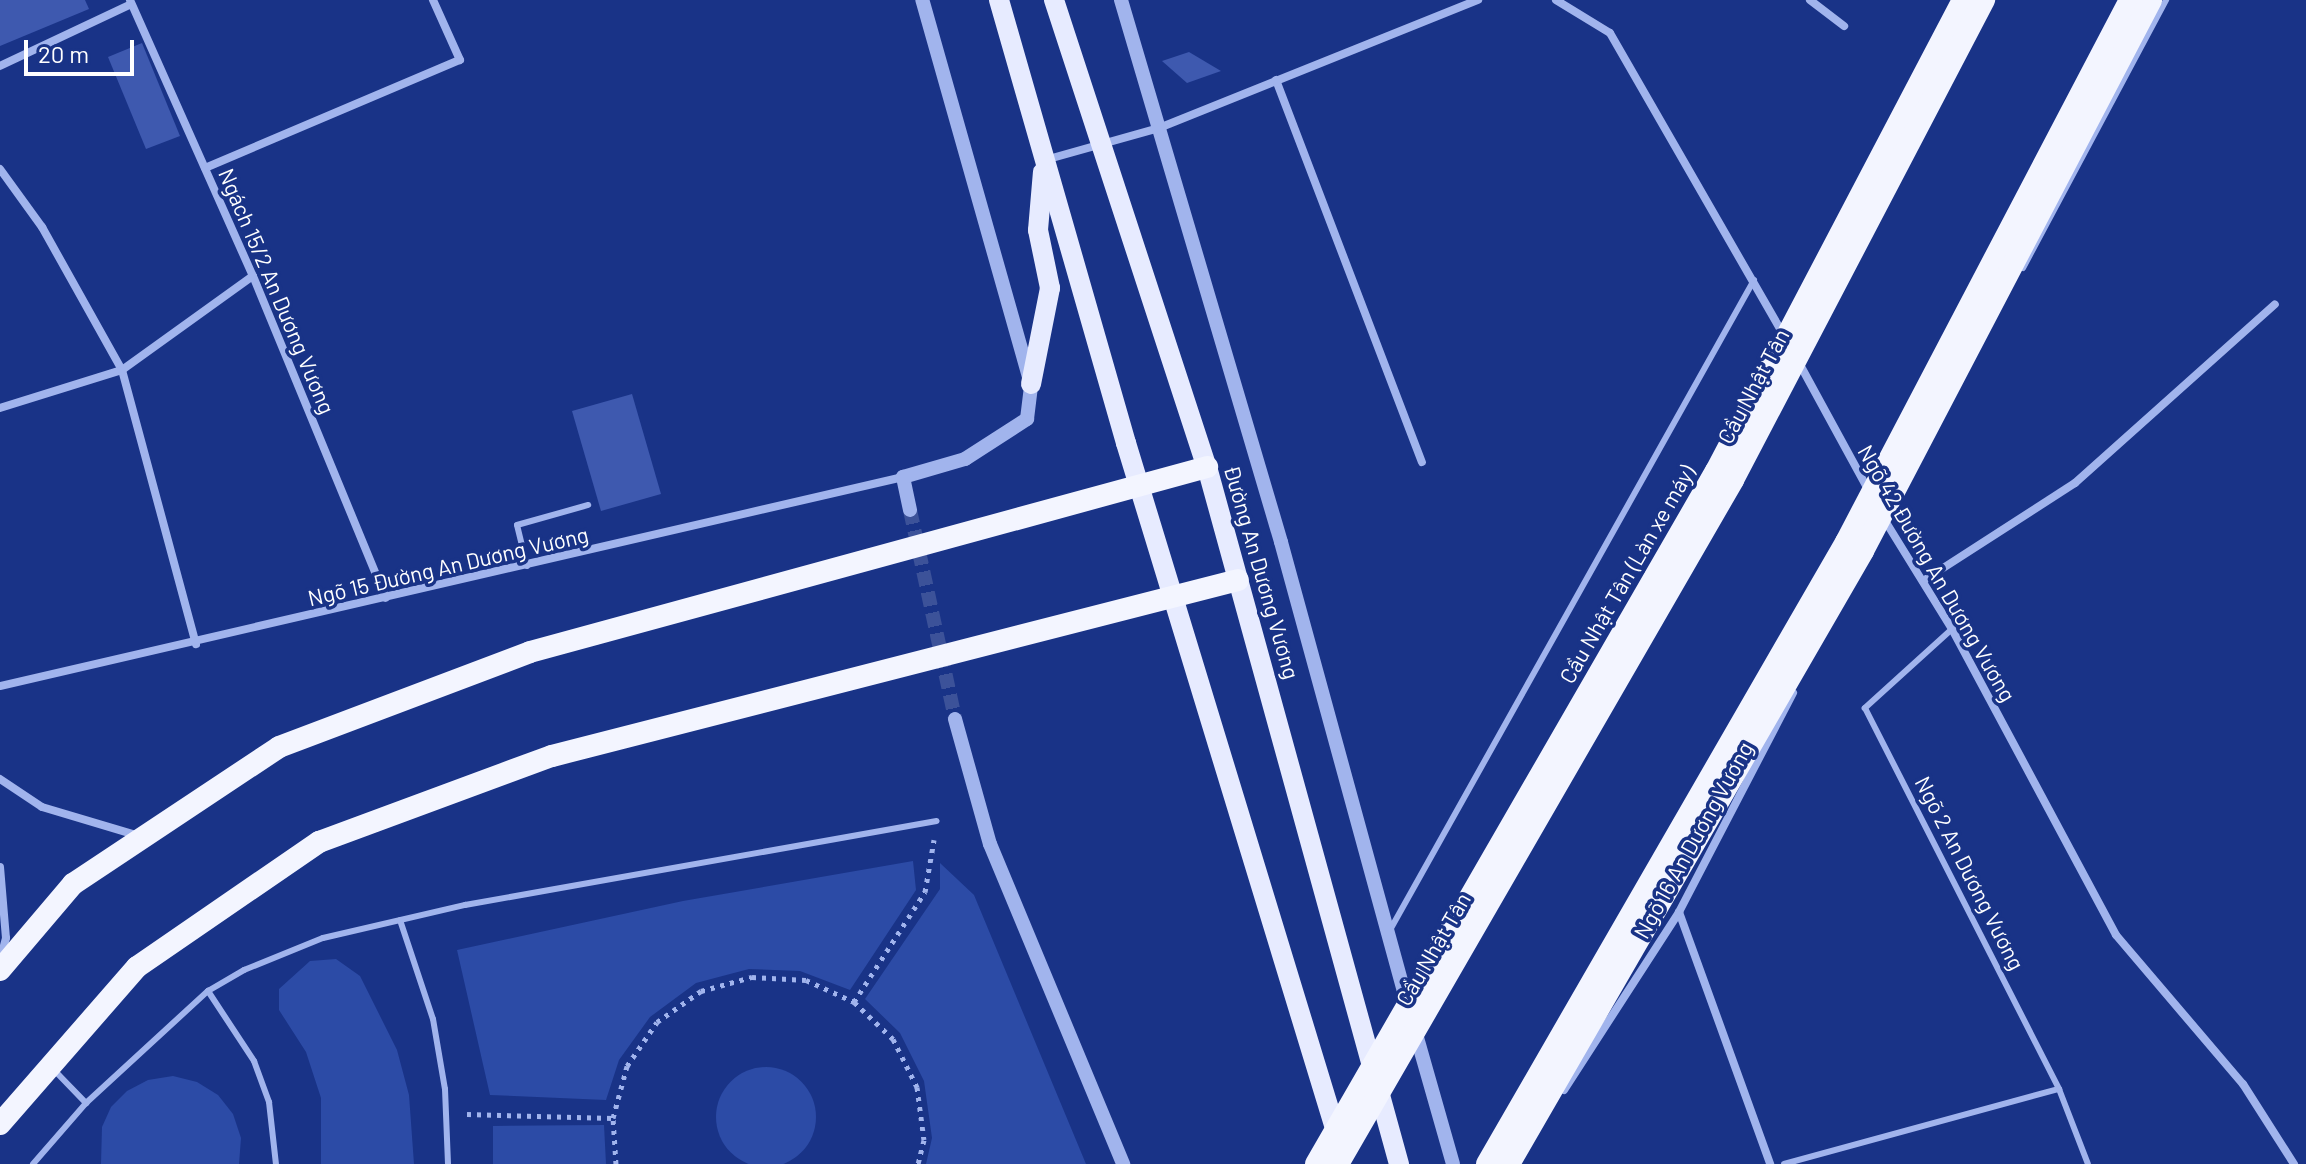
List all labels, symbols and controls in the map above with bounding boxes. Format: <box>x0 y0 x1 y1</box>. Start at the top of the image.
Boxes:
scale bar <box>28 24 138 74</box>
text: 20 m <box>38 39 89 68</box>
street label: Ngách 15/2 An Dương Vương <box>213 164 341 418</box>
street label: Cầu Nhật Tân <box>1712 324 1794 448</box>
street label: Ngõ 42 Đường An Dương Vương <box>1853 440 2021 706</box>
street label: Cầu Nhật Tân (Làn xe máy) <box>1554 460 1700 688</box>
street label: Đường An Dương Vương <box>1219 462 1305 682</box>
street label: Ngõ 15 Đường An Dương Vương <box>305 521 591 611</box>
street label: Ngõ 16 An Dương Vương <box>1628 737 1758 943</box>
street label: Ngõ 2 An Dương Vương <box>1910 772 2030 974</box>
street label: Cầu Nhật Tân <box>1390 888 1476 1010</box>

